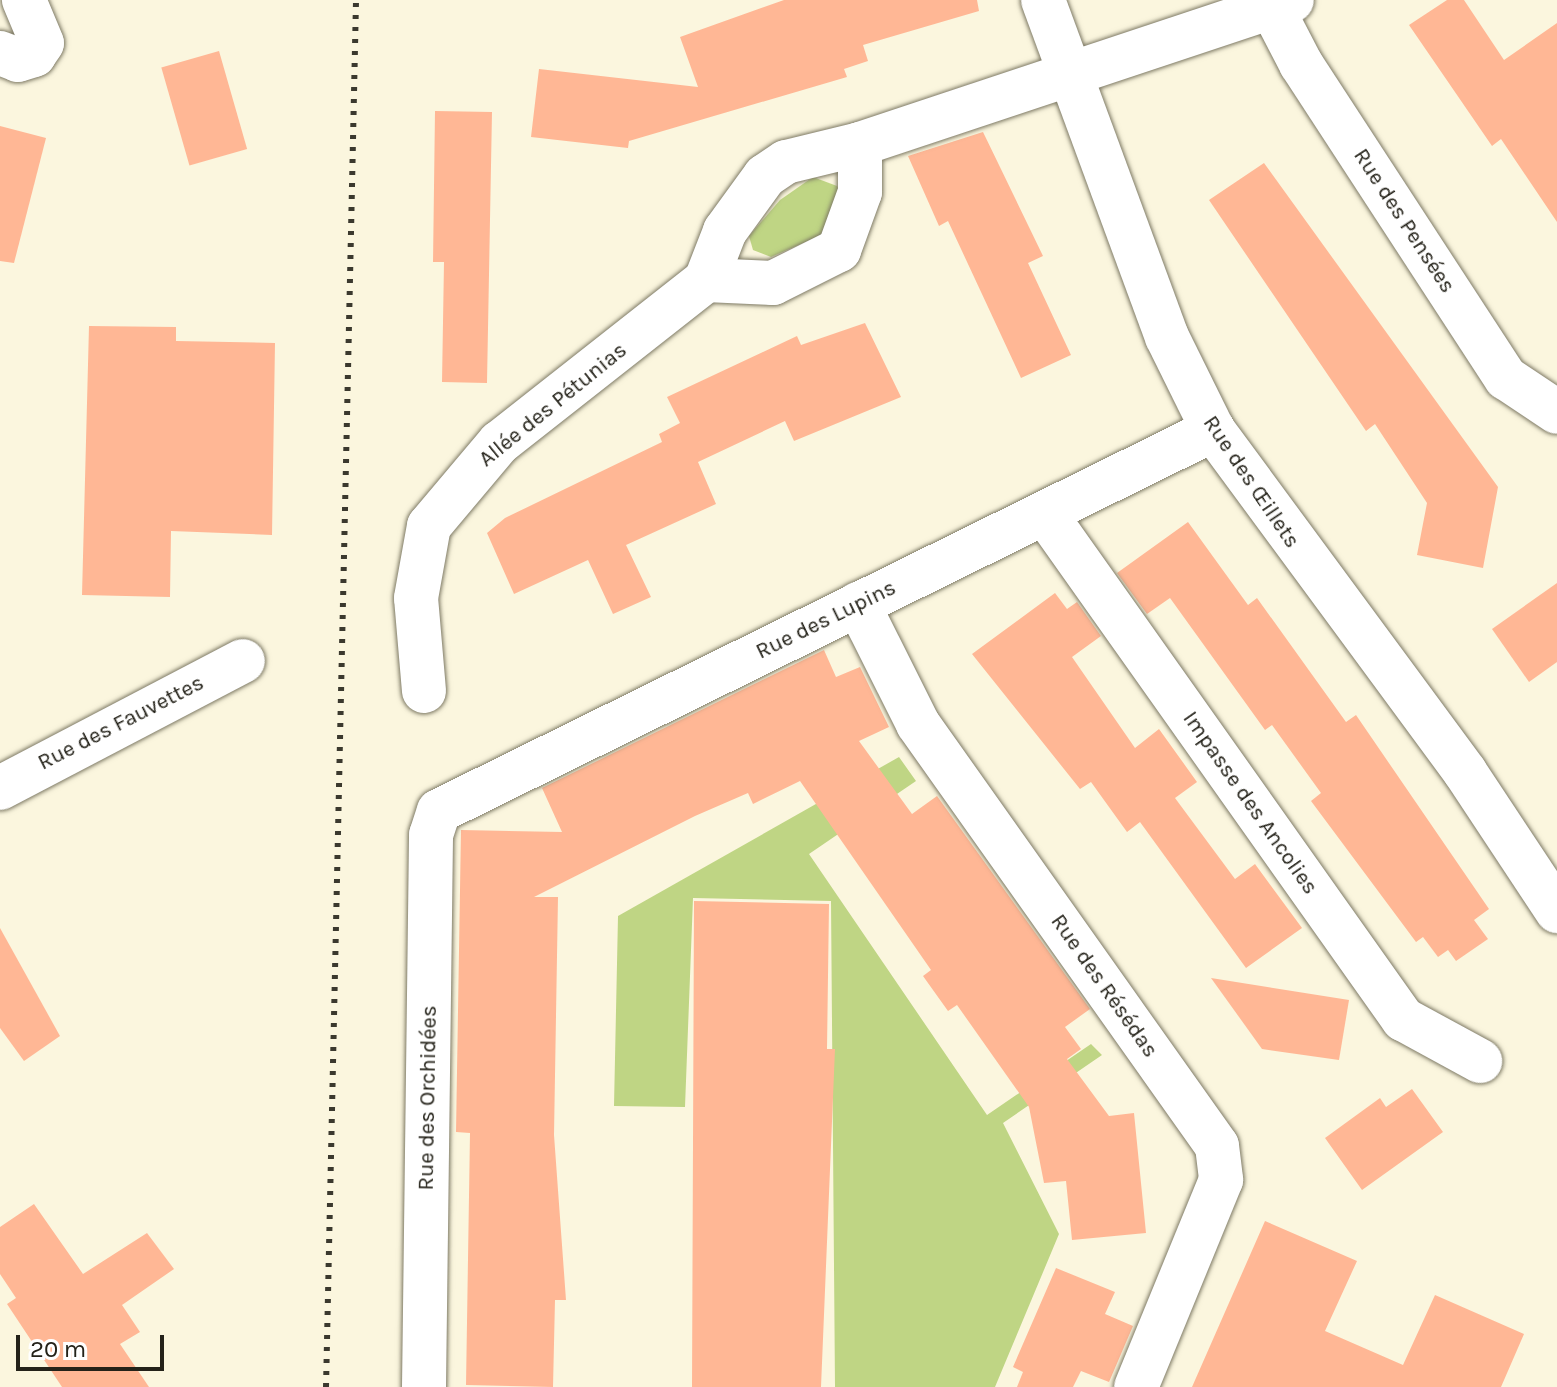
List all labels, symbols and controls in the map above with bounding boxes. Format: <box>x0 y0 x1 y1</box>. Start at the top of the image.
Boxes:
street label: Rue des Pensées <box>1347 144 1461 298</box>
street label: Allée des Pétunias <box>474 337 632 473</box>
street label: Rue des Œillets <box>1197 411 1305 553</box>
street label: Rue des Lupins <box>752 575 900 665</box>
street label: Rue des Fauvettes <box>34 670 208 776</box>
street label: Impasse des Ancolies <box>1177 706 1323 900</box>
street label: Rue des Résédas <box>1045 909 1163 1063</box>
street label: Rue des Orchidées <box>413 1005 443 1191</box>
scale bar <box>20 1319 168 1369</box>
text: 20 m <box>30 1335 86 1363</box>

